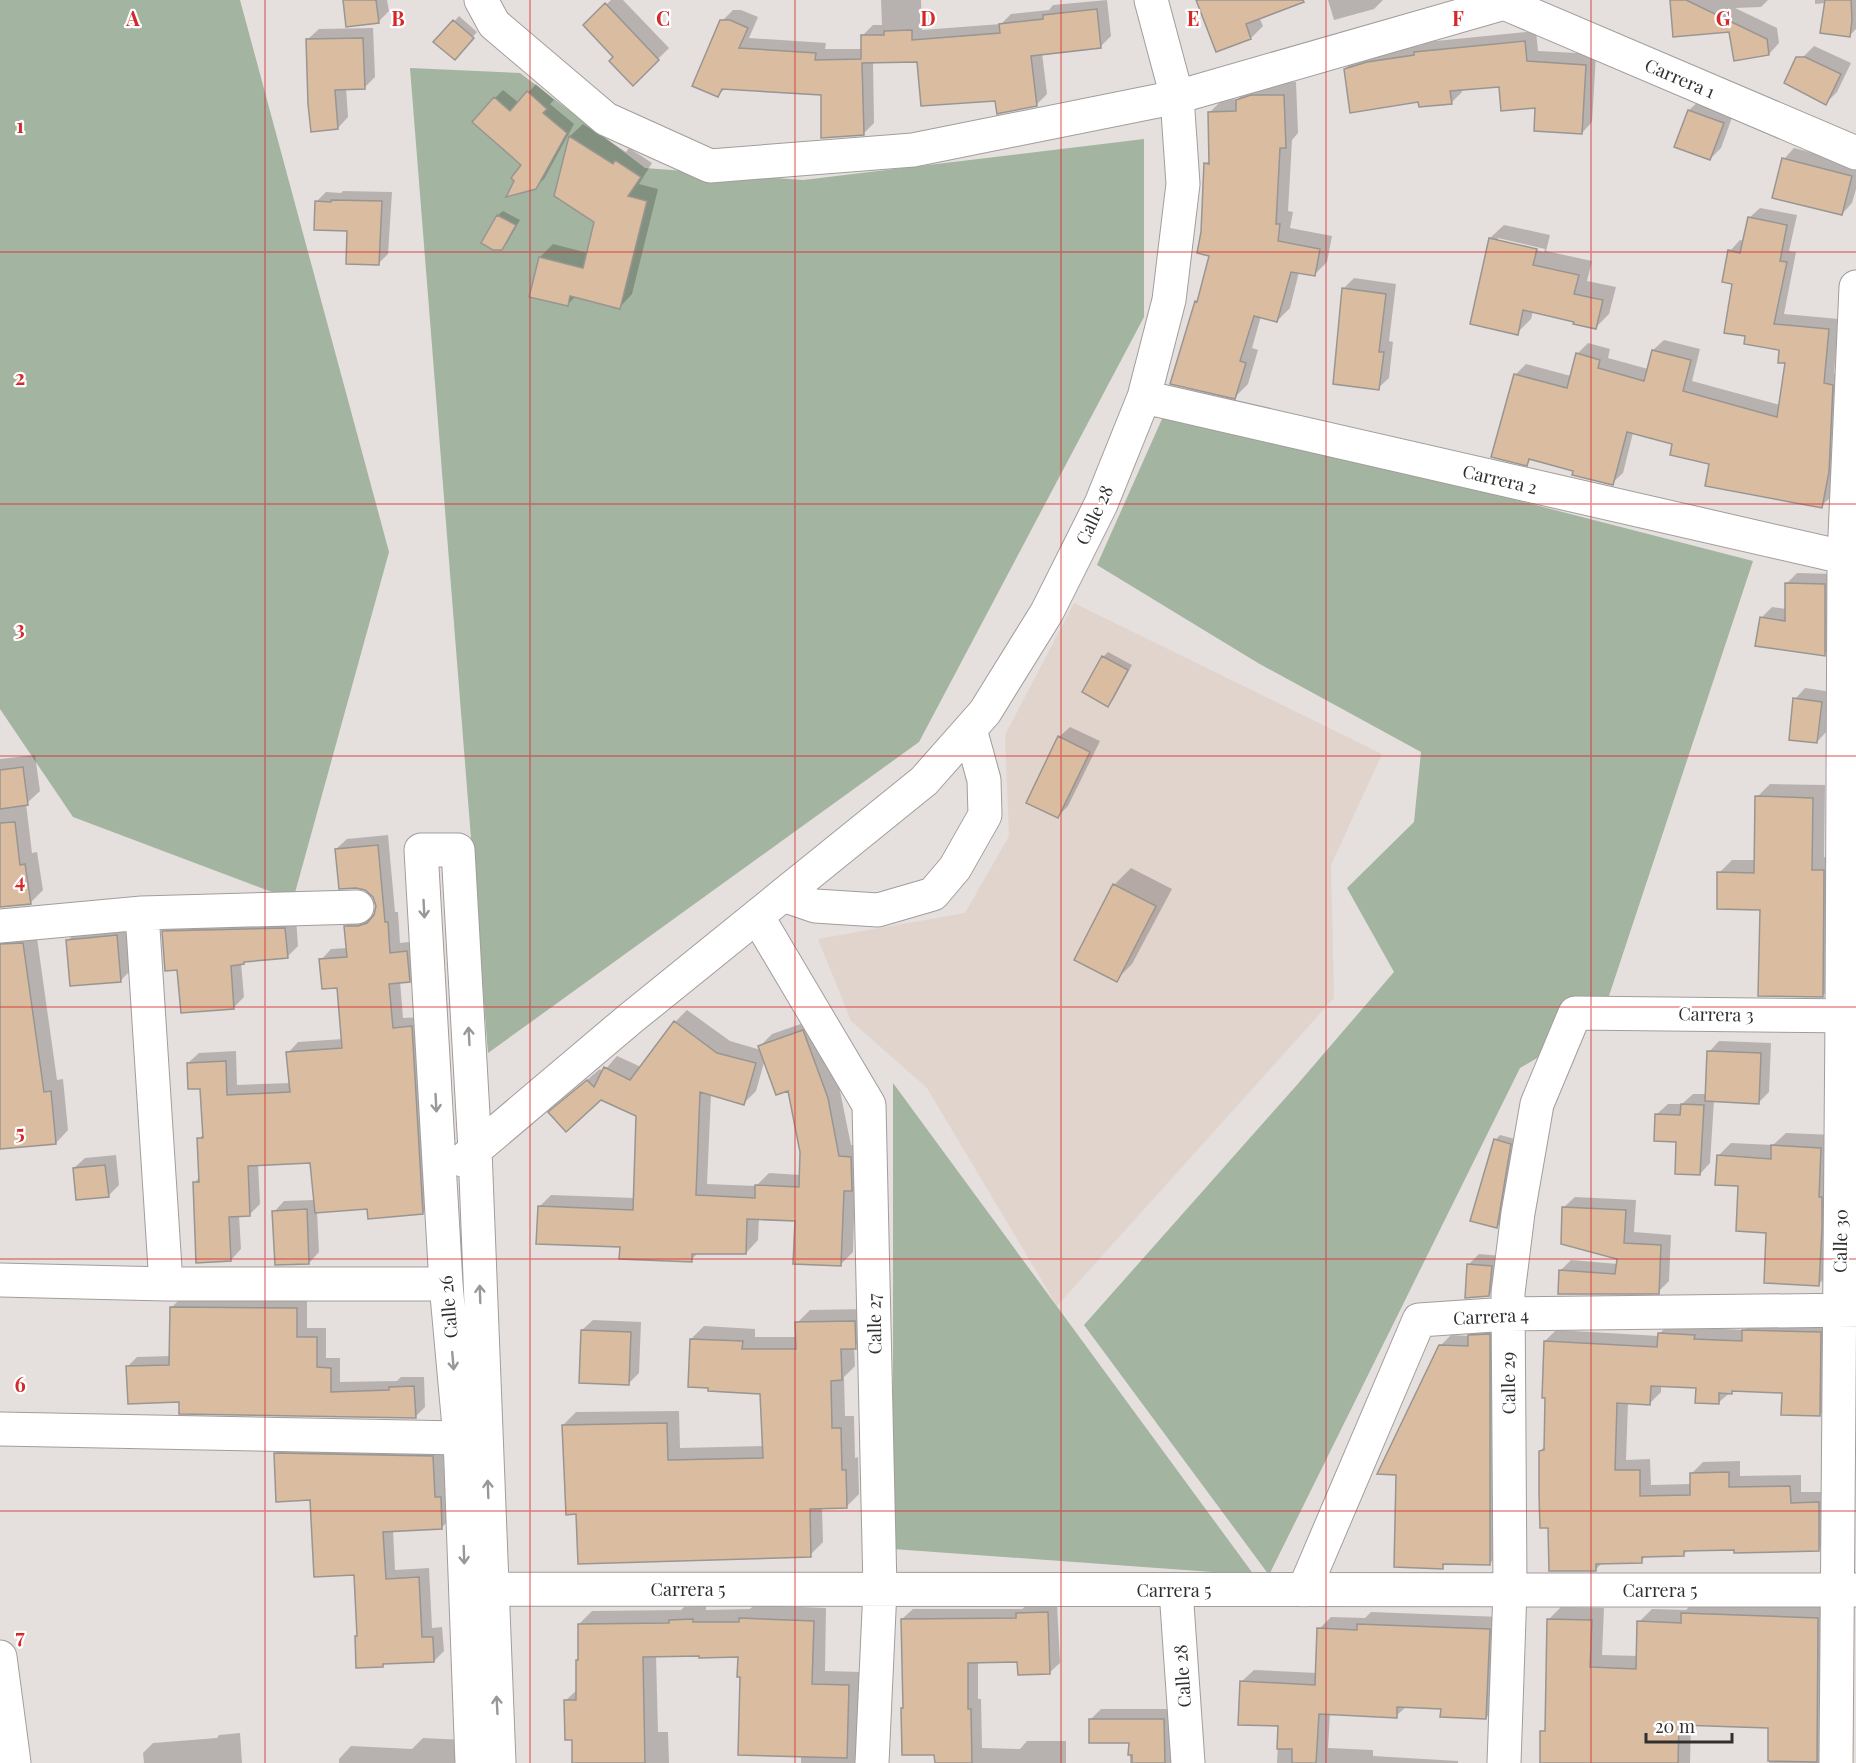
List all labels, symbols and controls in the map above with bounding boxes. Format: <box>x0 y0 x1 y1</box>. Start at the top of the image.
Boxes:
text: A <box>125 4 140 31</box>
text: B <box>391 4 405 31</box>
text: C <box>656 4 670 31</box>
text: D <box>920 4 936 31</box>
text: E <box>1187 4 1199 31</box>
text: F <box>1452 4 1464 31</box>
text: G <box>1716 4 1731 31</box>
street label: Carrera 1 <box>1641 52 1719 104</box>
text: 1 <box>16 111 24 138</box>
text: 2 <box>15 363 25 390</box>
street label: Carrera 2 <box>1460 459 1540 499</box>
street label: Calle 28 <box>1070 481 1118 549</box>
text: 3 <box>15 614 25 641</box>
text: 4 <box>15 866 25 893</box>
one-way arrow <box>419 898 430 918</box>
street label: Carrera 3 <box>1678 1001 1754 1027</box>
one-way arrow <box>463 1027 474 1047</box>
one-way arrow <box>430 1093 441 1113</box>
text: 5 <box>15 1118 25 1145</box>
street label: Calle 30 <box>1827 1209 1853 1273</box>
street label: Calle 26 <box>433 1275 463 1339</box>
one-way arrow <box>475 1284 486 1304</box>
street label: Calle 27 <box>861 1293 887 1355</box>
street label: Carrera 4 <box>1452 1302 1530 1330</box>
one-way arrow <box>448 1350 459 1370</box>
street label: Calle 29 <box>1495 1351 1521 1415</box>
text: 6 <box>14 1370 26 1397</box>
one-way arrow <box>482 1479 494 1499</box>
one-way arrow <box>459 1545 470 1565</box>
street label: Carrera 5 <box>651 1577 725 1601</box>
street label: Carrera 5 <box>1137 1578 1211 1602</box>
street label: Carrera 5 <box>1623 1578 1697 1602</box>
text: 7 <box>15 1622 25 1649</box>
street label: Calle 28 <box>1168 1644 1196 1708</box>
one-way arrow <box>491 1695 502 1715</box>
scale bar <box>1646 1706 1732 1744</box>
text: 20 m <box>1655 1714 1695 1738</box>

